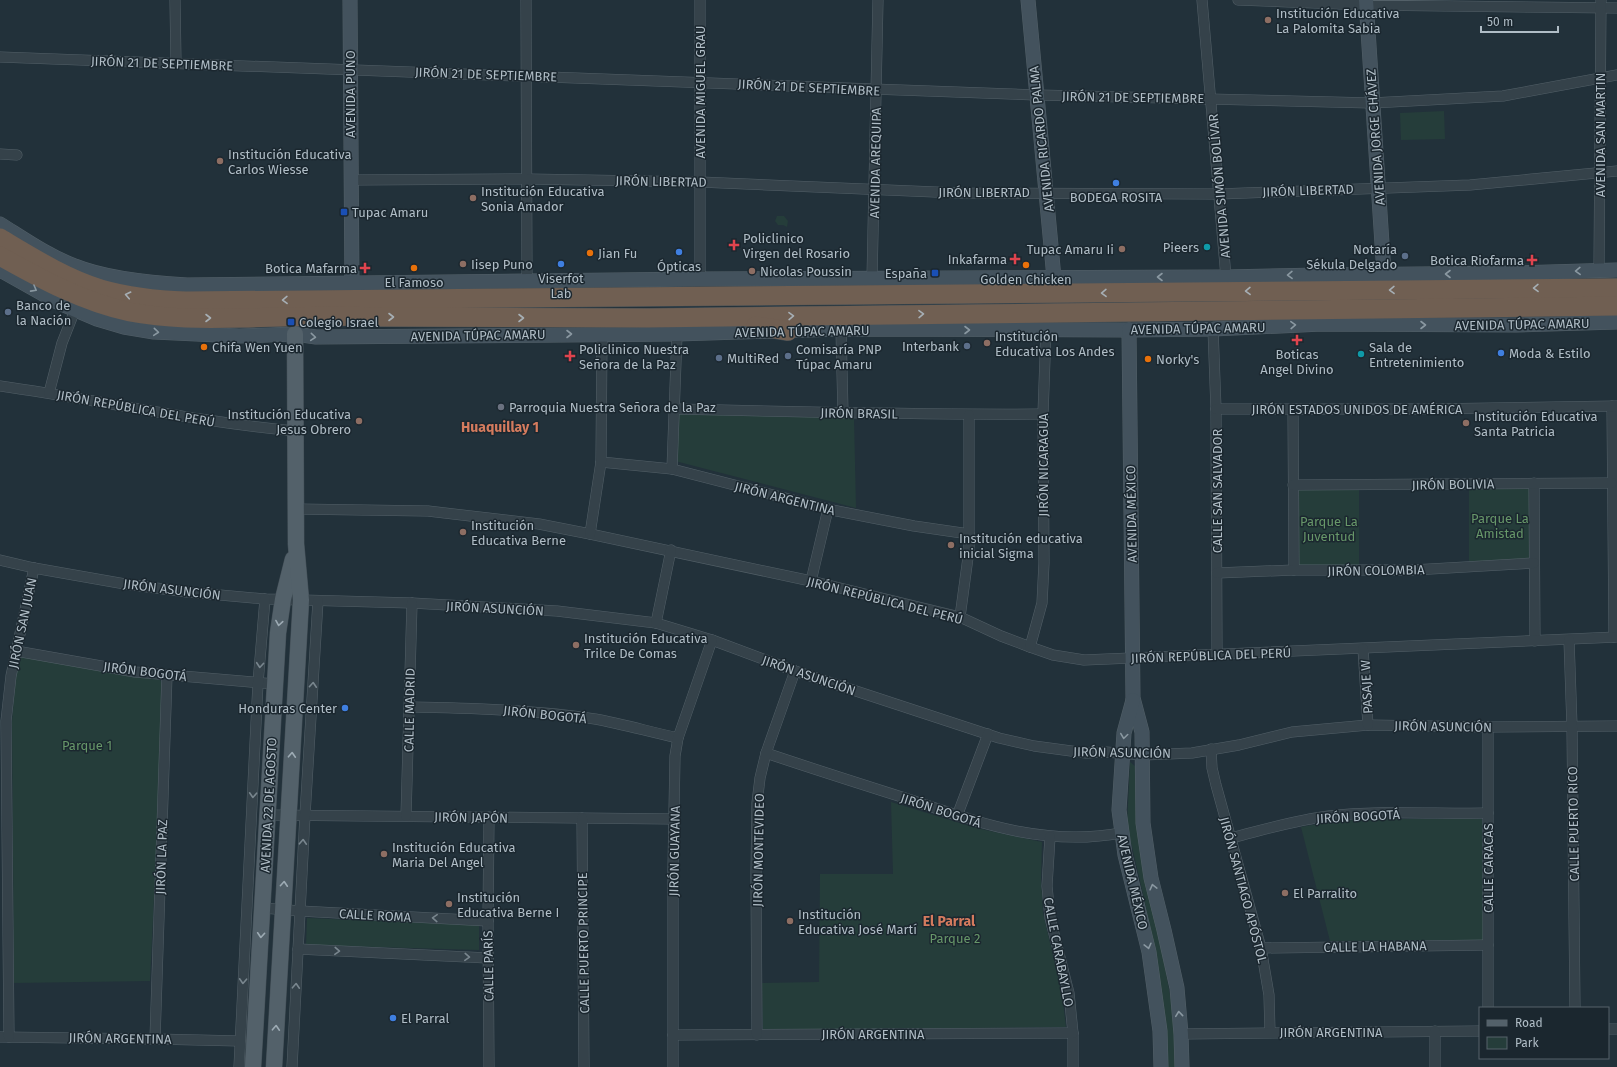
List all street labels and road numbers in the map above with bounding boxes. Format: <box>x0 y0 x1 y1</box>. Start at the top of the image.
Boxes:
street label: AVENIDA MIGUEL GRAU <box>693 26 708 158</box>
street label: AVENIDA PUNO <box>343 50 358 138</box>
street label: JIRÓN 21 DE SEPTIEMBRE <box>91 54 233 73</box>
street label: JIRÓN 21 DE SEPTIEMBRE <box>415 65 557 84</box>
street label: AVENIDA RICARDO PALMA <box>1026 65 1057 213</box>
street label: AVENIDA JORGE CHÁVEZ <box>1363 68 1388 206</box>
street label: AVENIDA SAN MARTIN <box>1593 73 1608 197</box>
street label: JIRÓN 21 DE SEPTIEMBRE <box>737 76 881 99</box>
street label: JIRÓN 21 DE SEPTIEMBRE <box>1062 89 1204 106</box>
street label: AVENIDA AREQUIPA <box>867 107 884 219</box>
street label: AVENIDA SIMÓN BOLÍVAR <box>1206 113 1233 259</box>
street label: JIRÓN LIBERTAD <box>615 173 707 190</box>
street label: JIRÓN LIBERTAD <box>1262 181 1354 200</box>
street label: JIRÓN LIBERTAD <box>938 185 1030 200</box>
street label: AVENIDA TÚPAC AMARU <box>1454 316 1590 333</box>
street label: AVENIDA TÚPAC AMARU <box>1130 320 1266 337</box>
street label: AVENIDA TÚPAC AMARU <box>734 323 870 340</box>
street label: AVENIDA TÚPAC AMARU <box>410 327 546 344</box>
street label: JIRÓN REPÚBLICA DEL PERÚ <box>56 387 216 430</box>
street label: JIRÓN ESTADOS UNIDOS DE AMÉRICA <box>1252 402 1463 417</box>
street label: JIRÓN BRASIL <box>820 405 898 422</box>
street label: JIRÓN NICARAGUA <box>1036 413 1051 517</box>
street label: CALLE SAN SALVADOR <box>1210 429 1225 553</box>
street label: AVENIDA MÉXICO <box>1123 465 1140 563</box>
street label: JIRÓN BOLIVIA <box>1412 476 1495 493</box>
street label: JIRÓN ARGENTINA <box>733 479 837 518</box>
street label: JIRÓN COLOMBIA <box>1327 562 1425 579</box>
street label: JIRÓN REPÚBLICA DEL PERÚ <box>805 574 964 627</box>
street label: JIRÓN SAN JUAN <box>6 576 39 670</box>
street label: JIRÓN ASUNCIÓN <box>122 576 221 603</box>
street label: JIRÓN ASUNCIÓN <box>446 598 544 619</box>
street label: JIRÓN REPÚBLICA DEL PERÚ <box>1131 645 1291 666</box>
street label: JIRÓN ASUNCIÓN <box>760 652 858 698</box>
street label: JIRÓN BOGOTÁ <box>102 659 188 684</box>
street label: PASAJE W <box>1358 659 1375 714</box>
street label: CALLE MADRID <box>401 668 418 752</box>
street label: JIRÓN BOGOTÁ <box>502 703 588 726</box>
street label: JIRÓN ASUNCIÓN <box>1394 718 1492 735</box>
street label: AVENIDA 22 DE AGOSTO <box>257 737 280 873</box>
street label: JIRÓN ASUNCIÓN <box>1073 744 1171 761</box>
street label: CALLE PUERTO RICO <box>1565 766 1582 882</box>
street label: JIRÓN BOGOTÁ <box>899 790 984 831</box>
street label: JIRÓN MONTEVIDEO <box>750 793 767 907</box>
street label: JIRÓN GUAYANA <box>666 805 683 896</box>
street label: JIRÓN BOGOTÁ <box>1316 807 1401 826</box>
street label: JIRÓN JAPÓN <box>434 809 508 826</box>
street label: JIRÓN SANTIAGO APÓSTOL <box>1217 815 1270 966</box>
street label: JIRÓN LA PAZ <box>153 819 170 895</box>
street label: CALLE CARACAS <box>1481 823 1496 913</box>
street label: AVENIDA MÉXICO <box>1114 833 1151 931</box>
street label: CALLE PUERTO PRINCIPE <box>575 872 592 1014</box>
street label: CALLE CARABAYLLO <box>1041 896 1076 1008</box>
street label: CALLE ROMA <box>338 906 412 925</box>
street label: CALLE PARÍS <box>480 930 497 1002</box>
street label: CALLE LA HABANA <box>1323 938 1427 955</box>
street label: JIRÓN ARGENTINA <box>1280 1025 1383 1040</box>
street label: JIRÓN ARGENTINA <box>822 1027 925 1042</box>
street label: JIRÓN ARGENTINA <box>68 1030 172 1047</box>

